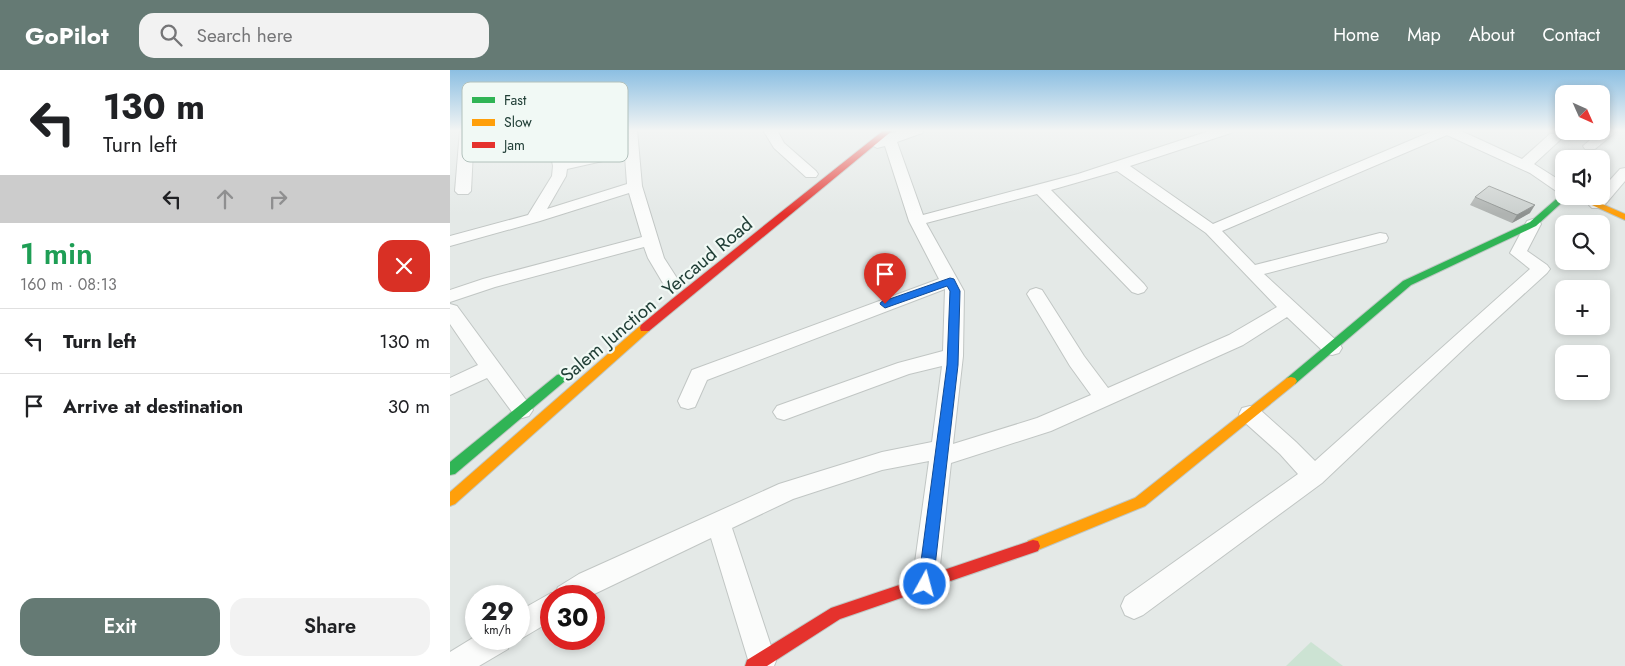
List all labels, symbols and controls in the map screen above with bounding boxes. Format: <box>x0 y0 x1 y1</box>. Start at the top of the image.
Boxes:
search box <box>139 13 489 58</box>
text: GoPilot <box>25 18 109 53</box>
icon: search <box>157 21 185 49</box>
text: Search here <box>197 22 293 49</box>
text: Home <box>1333 22 1379 48</box>
text: Map <box>1407 22 1441 48</box>
text: About <box>1469 22 1514 48</box>
text: Contact <box>1542 22 1600 48</box>
text: 130 m <box>103 82 205 132</box>
legend <box>462 82 628 162</box>
north arrow <box>1555 85 1610 140</box>
map controls <box>1555 85 1610 400</box>
icon: left <box>20 90 85 155</box>
text: Fast <box>504 90 527 110</box>
text: Slow <box>504 112 532 132</box>
text: Turn left <box>103 128 177 160</box>
text: Jam <box>502 135 525 155</box>
button: sound <box>1555 150 1610 205</box>
icon: left <box>158 185 186 213</box>
icon: ahead <box>211 185 239 213</box>
icon: right <box>264 185 292 213</box>
street label: Salem Junction - Yercaud Road <box>554 211 758 388</box>
button: search <box>1555 215 1610 270</box>
text: 1 min <box>20 232 93 275</box>
button: close <box>378 240 430 292</box>
pin <box>864 253 906 304</box>
icon: arrive <box>871 260 899 288</box>
text: 160 m · 08:13 <box>20 273 117 296</box>
button: + <box>1555 280 1610 335</box>
icon: left <box>20 327 48 355</box>
text: Turn left <box>63 328 136 355</box>
text: 130 m <box>379 328 430 355</box>
button: − <box>1555 345 1610 400</box>
icon: arrive <box>20 392 48 420</box>
text: Arrive at destination <box>63 393 243 420</box>
text: 30 m <box>388 393 430 420</box>
position arrow <box>898 557 950 609</box>
speed limit sign: 30 <box>540 585 605 650</box>
text: 29 <box>481 593 514 629</box>
button: Exit <box>20 598 220 656</box>
button: Share <box>230 598 430 656</box>
text: km/h <box>484 621 511 639</box>

